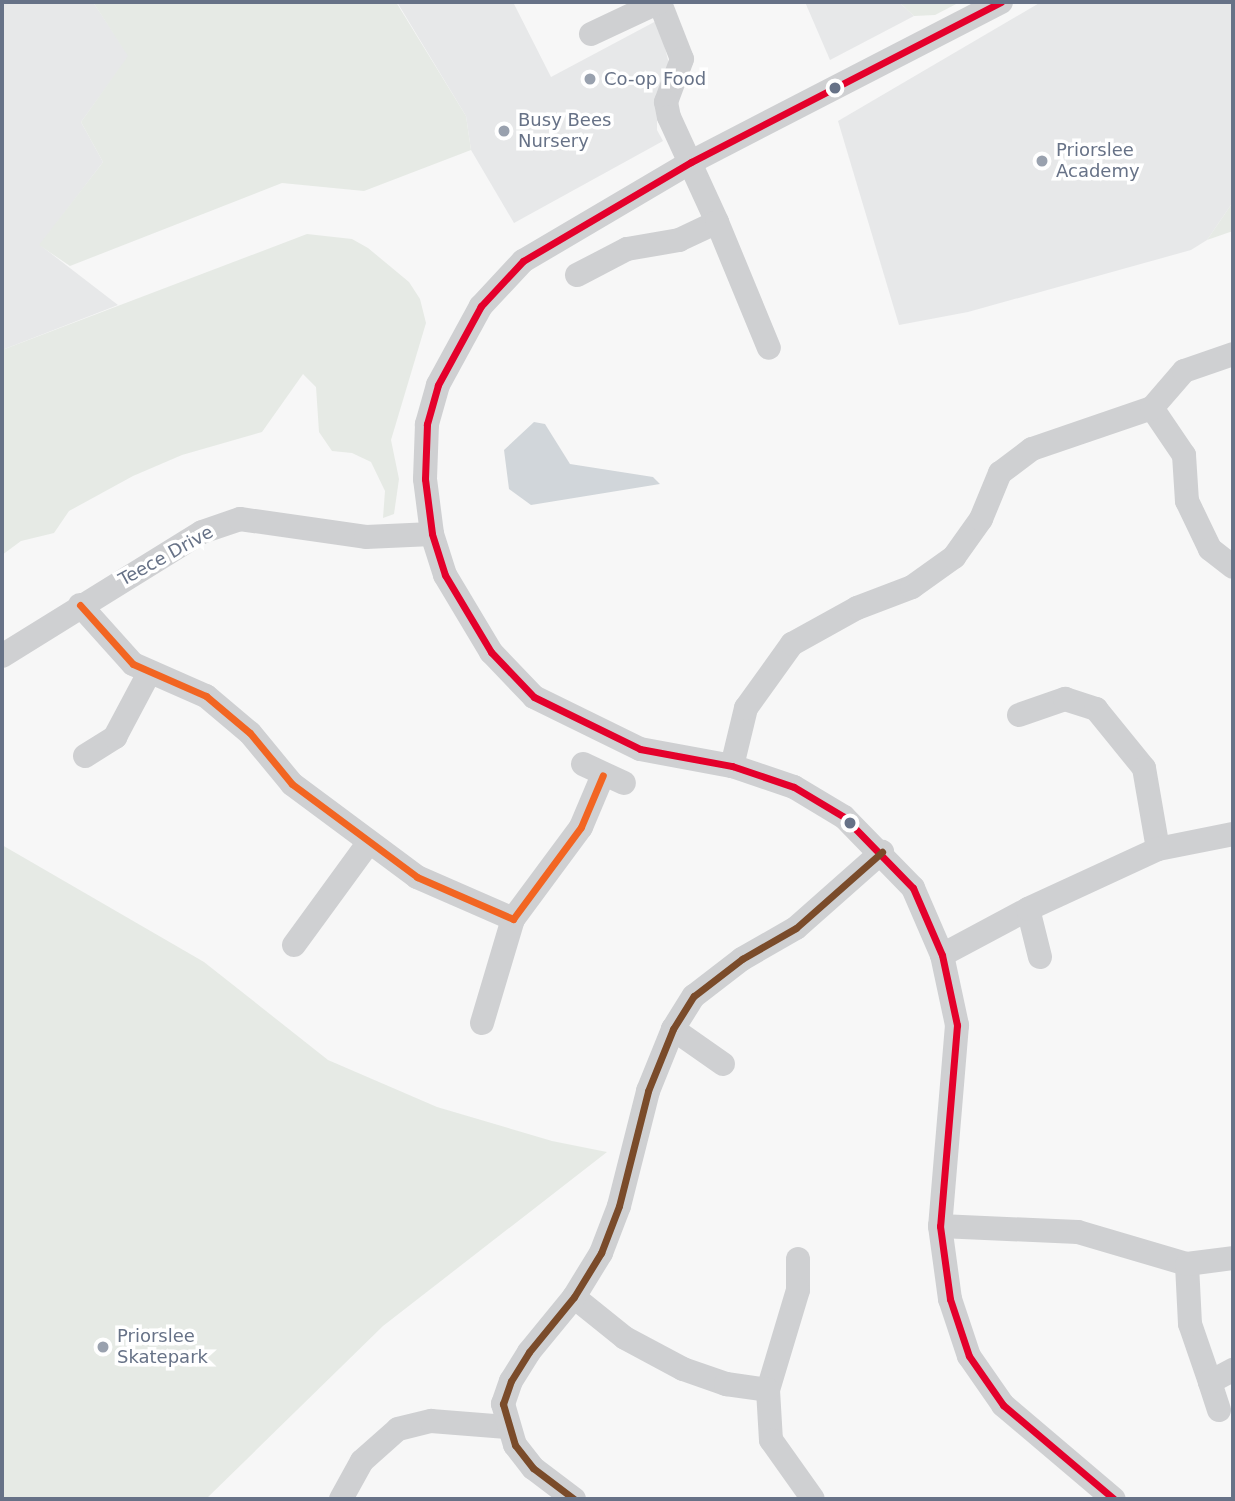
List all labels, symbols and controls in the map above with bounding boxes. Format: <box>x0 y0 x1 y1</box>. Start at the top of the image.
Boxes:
place label: Co-op Food <box>604 68 706 90</box>
marker: Co-op Food <box>582 71 598 87</box>
unlabelled marker <box>828 81 842 95</box>
place label: Busy Bees Nursery <box>518 110 611 152</box>
marker: Busy Bees Nursery <box>496 123 512 139</box>
place label: Priorslee Academy <box>1056 140 1140 182</box>
marker: Priorslee Academy <box>1034 153 1050 169</box>
street label: Teece Drive <box>115 521 217 591</box>
unlabelled marker <box>843 816 857 830</box>
place label: Priorslee Skatepark <box>117 1326 208 1368</box>
marker: Priorslee Skatepark <box>95 1339 111 1355</box>

